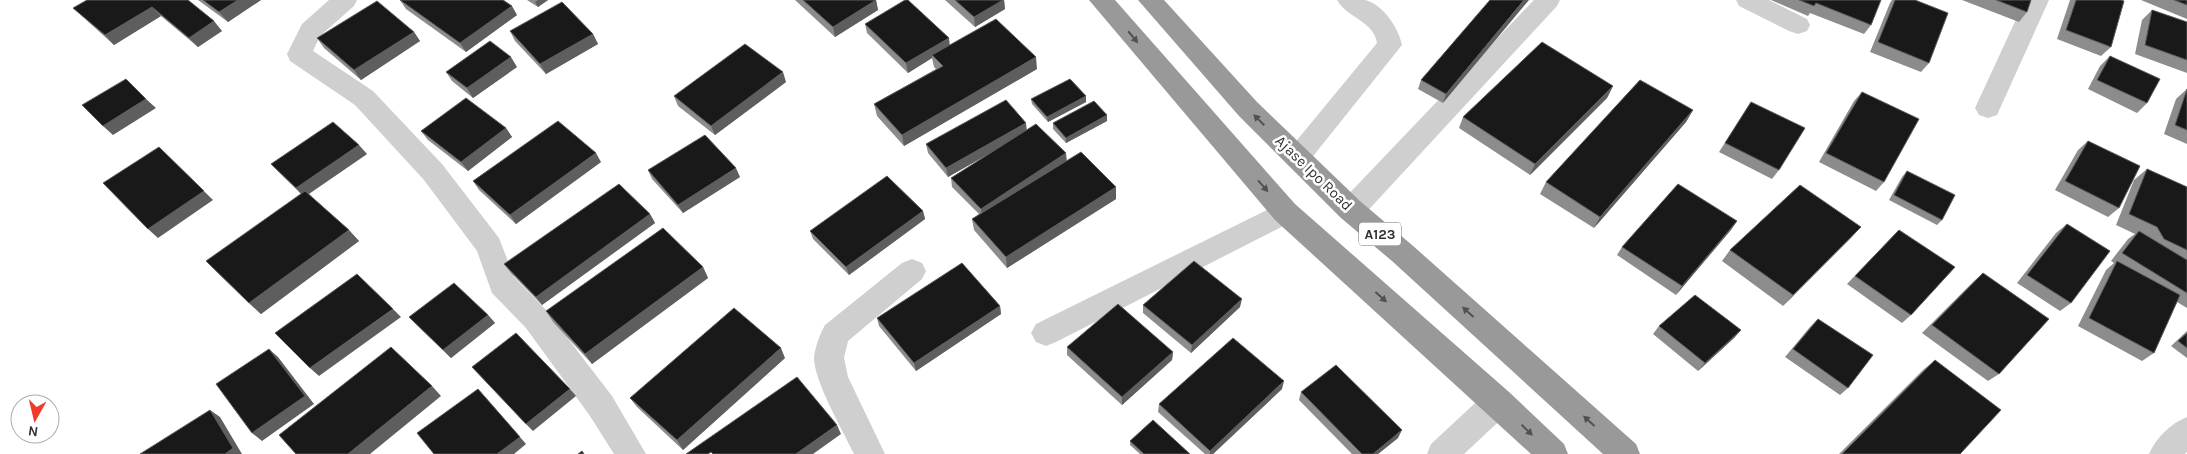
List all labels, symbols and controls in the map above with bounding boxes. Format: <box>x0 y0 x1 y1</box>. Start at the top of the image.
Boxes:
one-way arrow <box>1127 31 1138 44</box>
one-way arrow <box>1253 114 1265 126</box>
street label: Ajase Ipo Road <box>1272 132 1356 214</box>
one-way arrow <box>1257 180 1268 192</box>
road number: A123 <box>1359 222 1401 245</box>
one-way arrow <box>1374 291 1386 303</box>
one-way arrow <box>1462 307 1475 318</box>
north arrow <box>10 394 60 444</box>
one-way arrow <box>1583 415 1595 427</box>
text: N <box>27 422 39 440</box>
one-way arrow <box>1521 424 1533 436</box>

